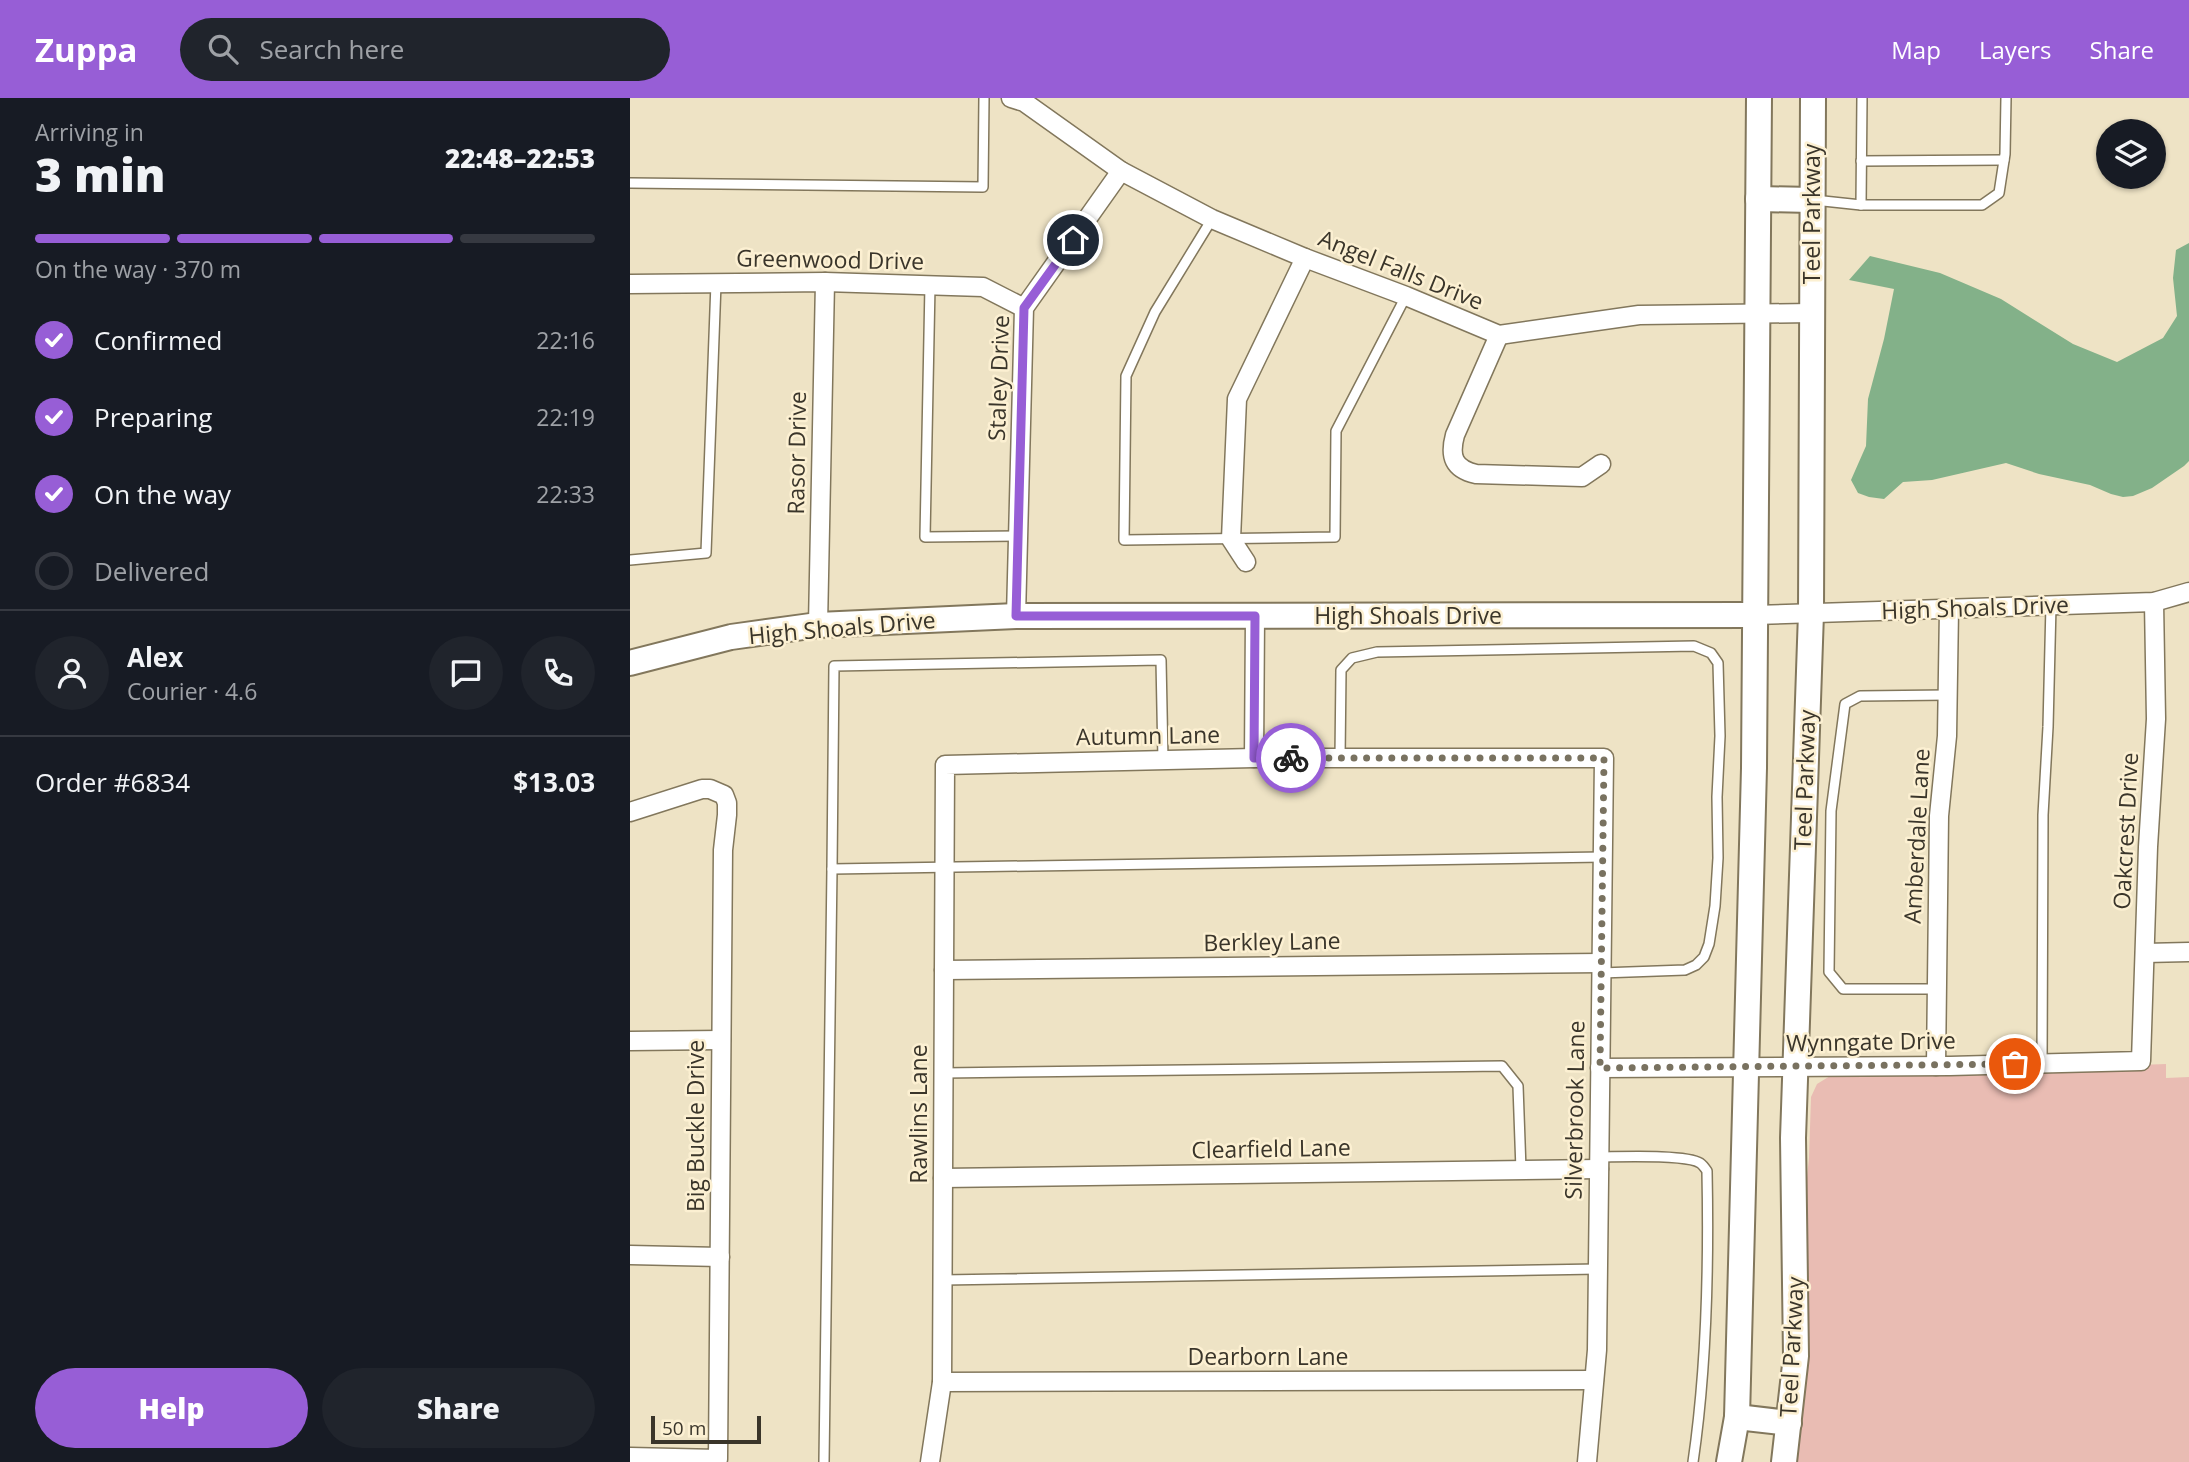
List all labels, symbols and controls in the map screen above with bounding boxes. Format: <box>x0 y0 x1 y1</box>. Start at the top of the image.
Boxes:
search box <box>180 18 670 81</box>
text: Zuppa <box>35 27 138 72</box>
icon: search <box>204 30 242 68</box>
text: Search here <box>260 31 404 67</box>
text: Map <box>1891 33 1941 66</box>
text: Layers <box>1979 33 2052 66</box>
text: Share <box>2090 33 2154 66</box>
text: Arriving in <box>35 116 144 148</box>
map controls <box>2096 119 2166 189</box>
button: layers <box>2096 119 2166 189</box>
text: 22:48–22:53 <box>445 140 595 176</box>
text: 3 min <box>35 143 166 205</box>
street label: Teel Parkway <box>1795 143 1827 284</box>
pin <box>1043 210 1103 270</box>
icon: home <box>1054 221 1092 259</box>
street label: Angel Falls Drive <box>1314 221 1489 317</box>
street label: Greenwood Drive <box>736 241 924 277</box>
text: On the way · 370 m <box>35 253 241 285</box>
street label: Staley Drive <box>980 314 1016 442</box>
icon: check <box>35 321 73 359</box>
text: Confirmed <box>94 322 222 358</box>
text: 22:16 <box>536 324 595 356</box>
street label: Rasor Drive <box>779 391 813 515</box>
icon: check <box>35 398 73 436</box>
text: Preparing <box>94 399 212 435</box>
text: 22:19 <box>536 401 595 433</box>
icon: check <box>35 475 73 513</box>
text: On the way <box>94 476 231 512</box>
text: 22:33 <box>536 478 595 510</box>
text: Delivered <box>94 553 209 589</box>
street label: High Shoals Drive <box>1881 588 2069 626</box>
street label: High Shoals Drive <box>1314 599 1502 631</box>
street label: High Shoals Drive <box>747 603 937 651</box>
button: person <box>35 636 109 710</box>
button: chat <box>429 636 503 710</box>
button: phone <box>521 636 595 710</box>
text: Alex <box>127 639 183 675</box>
text: Courier · 4.6 <box>127 675 257 707</box>
street label: Teel Parkway <box>1786 709 1822 851</box>
street label: Autumn Lane <box>1076 718 1220 752</box>
courier <box>1256 723 1326 793</box>
icon: bike <box>1272 739 1310 777</box>
street label: Amberdale Lane <box>1895 747 1937 924</box>
street label: Oakcrest Drive <box>2105 751 2145 910</box>
text: Order #6834 <box>35 764 190 800</box>
text: $13.03 <box>513 764 595 800</box>
street label: Berkley Lane <box>1203 924 1341 958</box>
street label: Silverbrook Lane <box>1556 1020 1592 1200</box>
street label: Wynngate Drive <box>1786 1024 1956 1058</box>
pin <box>1985 1034 2045 1094</box>
street label: Big Buckle Drive <box>679 1040 711 1212</box>
street label: Rawlins Lane <box>902 1044 934 1184</box>
icon: bag <box>1996 1045 2034 1083</box>
street label: Clearfield Lane <box>1191 1131 1351 1165</box>
street label: Teel Parkway <box>1771 1275 1811 1418</box>
street label: Dearborn Lane <box>1188 1340 1348 1372</box>
button: Help <box>35 1368 308 1448</box>
button: Share <box>322 1368 595 1448</box>
scale bar <box>651 1413 761 1445</box>
text: 50 m <box>662 1415 706 1441</box>

